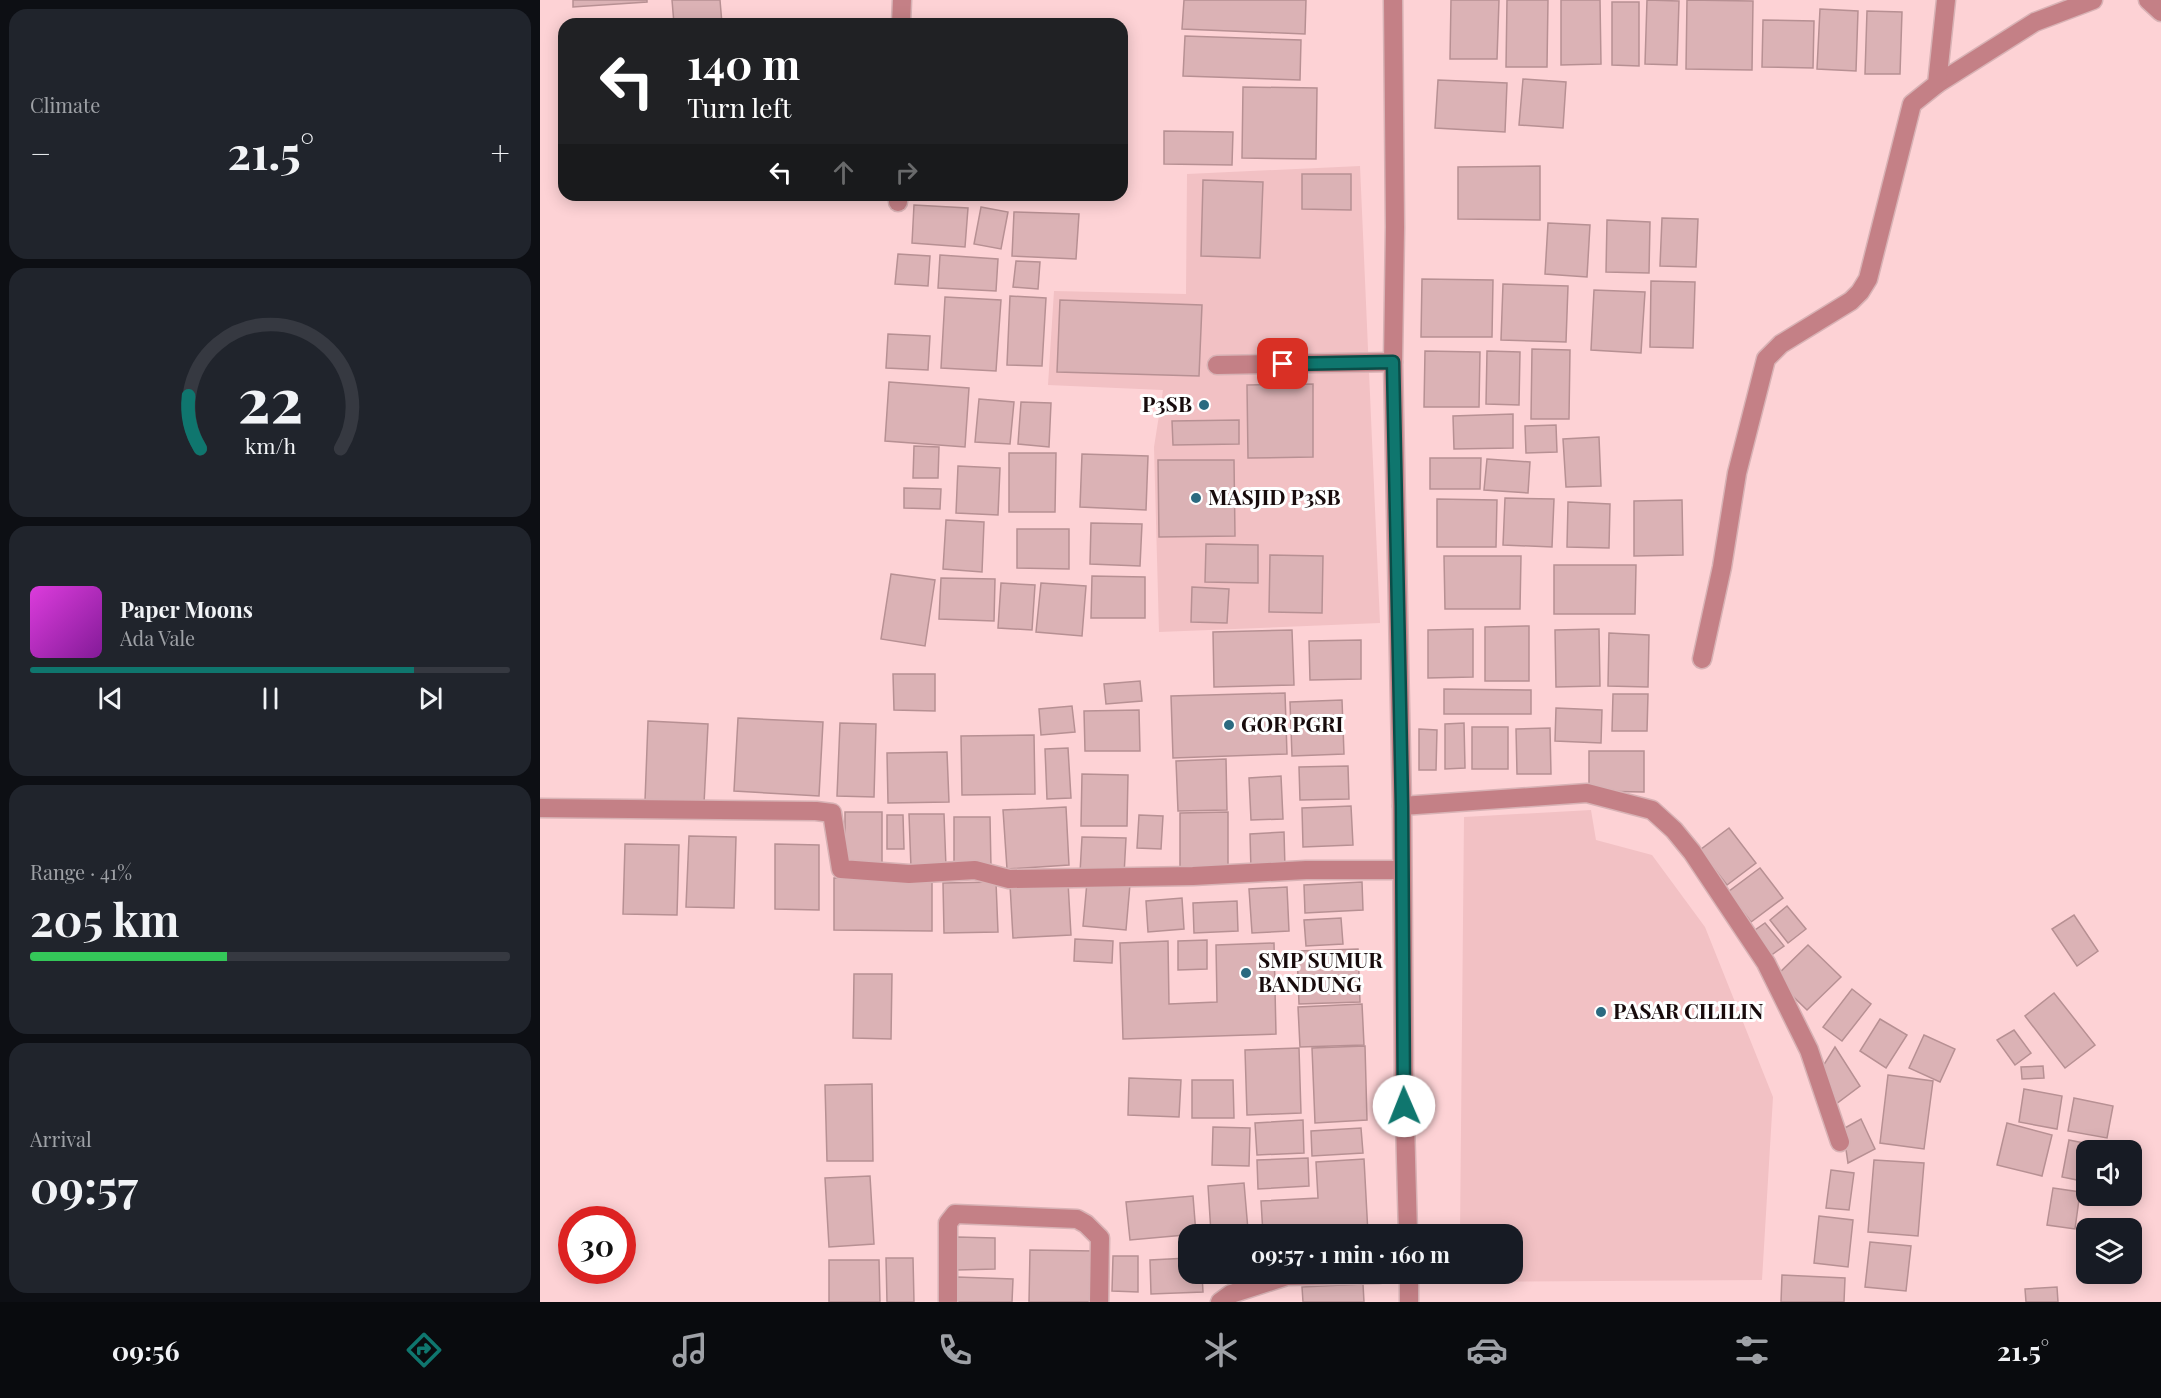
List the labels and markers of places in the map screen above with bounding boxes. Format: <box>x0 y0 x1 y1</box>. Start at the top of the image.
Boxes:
pin <box>1257 338 1308 389</box>
place label: P3SB <box>1142 389 1192 417</box>
marker: P3SB <box>1197 398 1211 412</box>
place label: MASJID P3SB <box>1208 482 1341 510</box>
marker: MASJID P3SB <box>1189 491 1203 505</box>
place label: GOR PGRI <box>1241 709 1344 737</box>
marker: GOR PGRI <box>1222 718 1236 732</box>
place label: SMP SUMUR BANDUNG <box>1258 945 1383 997</box>
marker: SMP SUMUR BANDUNG <box>1239 966 1253 980</box>
place label: PASAR CILILIN <box>1613 996 1763 1024</box>
marker: PASAR CILILIN <box>1594 1005 1608 1019</box>

